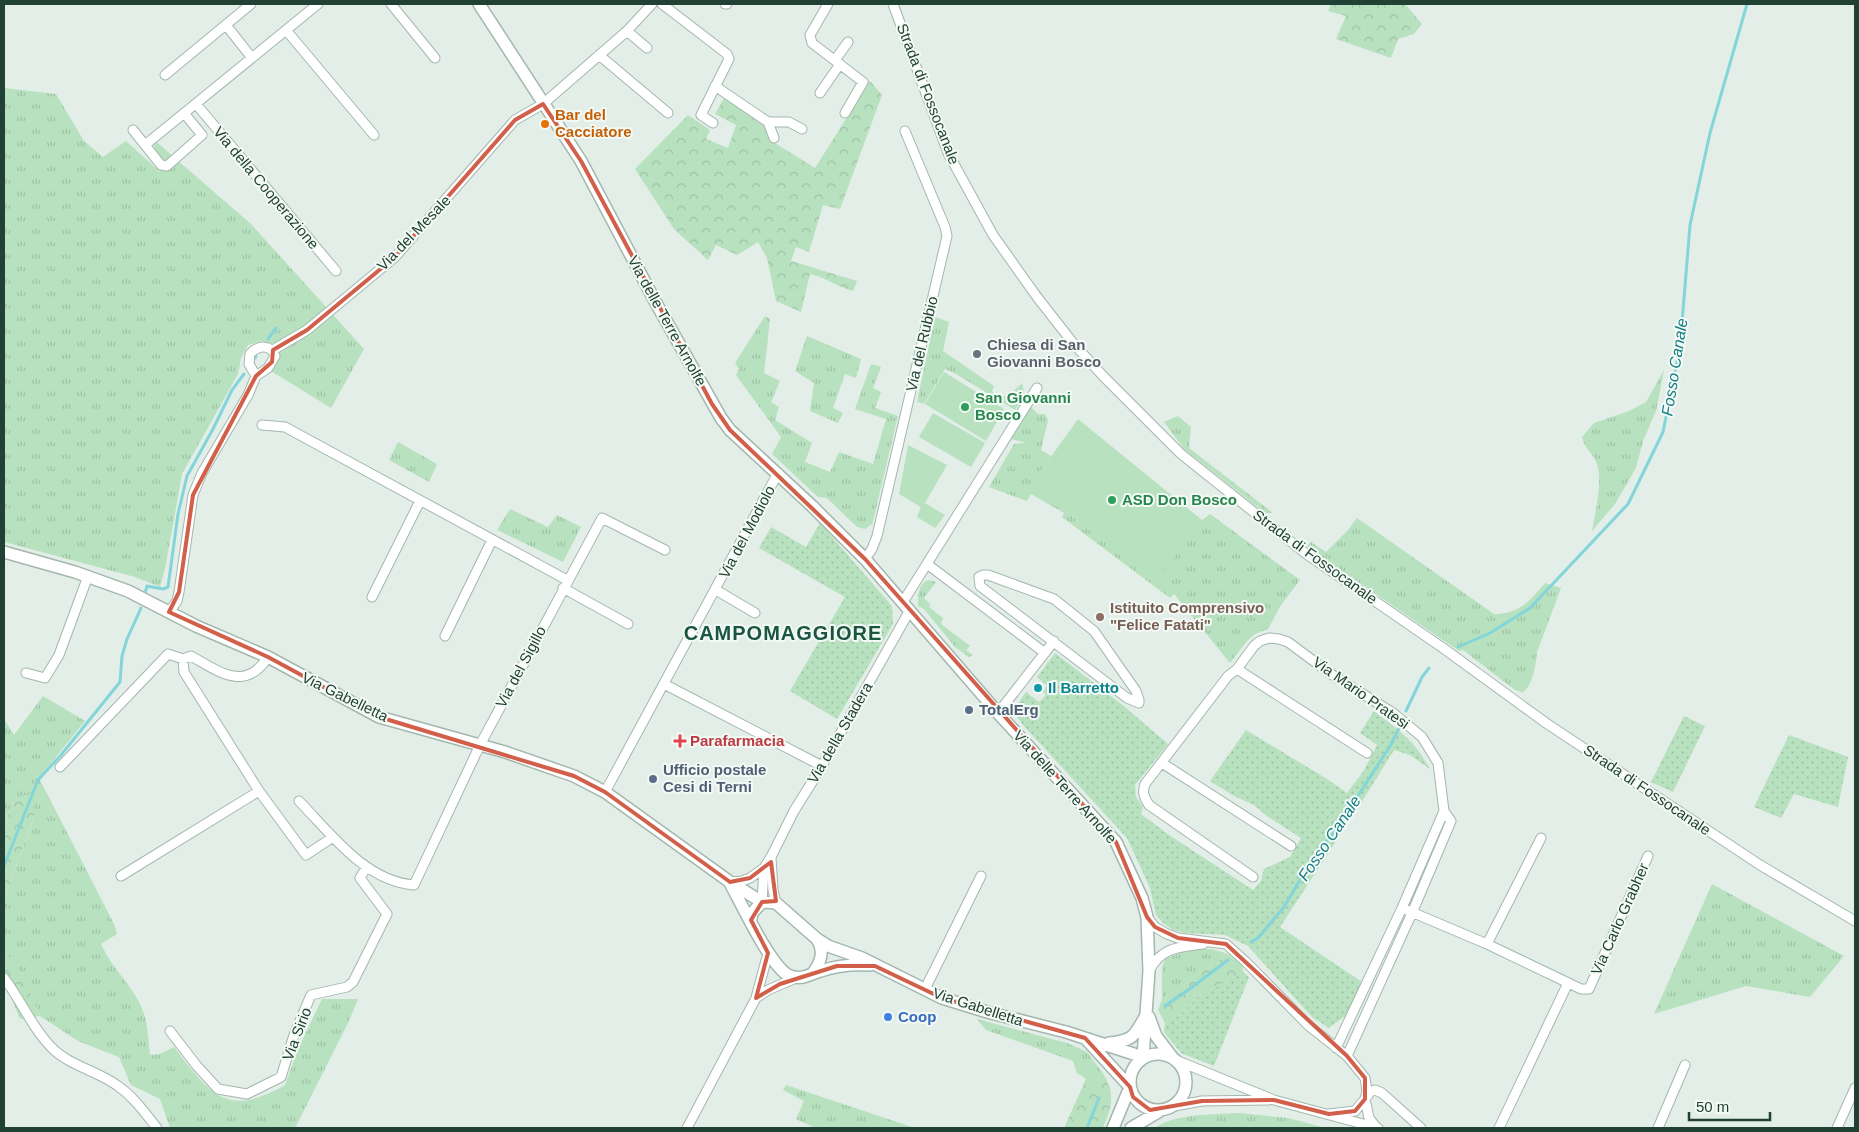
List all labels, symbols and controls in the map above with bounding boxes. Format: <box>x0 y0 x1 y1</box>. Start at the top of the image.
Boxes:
street label: Strada di Fossocanale <box>894 21 963 167</box>
place label: Bar del Cacciatore <box>555 106 632 140</box>
marker: Bar del Cacciatore <box>539 118 551 130</box>
street label: Via della Cooperazione <box>210 123 323 252</box>
street label: Via del Mesale <box>373 191 454 274</box>
street label: Via delle Terre Arnolfe <box>625 253 710 389</box>
street label: Via del Rubbio <box>902 295 941 393</box>
water label: Fosso Canale <box>1658 317 1691 417</box>
place label: Chiesa di San Giovanni Bosco <box>987 336 1101 370</box>
marker: Chiesa di San Giovanni Bosco <box>971 348 983 360</box>
place label: San Giovanni Bosco <box>975 389 1071 423</box>
marker: San Giovanni Bosco <box>959 401 971 413</box>
street label: Via del Modiolo <box>715 483 778 581</box>
place label: ASD Don Bosco <box>1122 491 1237 508</box>
marker: ASD Don Bosco <box>1106 494 1118 506</box>
street label: Strada di Fossocanale <box>1250 506 1381 607</box>
place label: Istituito Comprensivo "Felice Fatati" <box>1110 599 1264 633</box>
marker: Istituito Comprensivo "Felice Fatati" <box>1094 611 1106 623</box>
district label: CAMPOMAGGIORE <box>684 622 882 644</box>
street label: Via del Sigillo <box>492 623 549 710</box>
street label: Via Mario Pratesi <box>1310 653 1413 732</box>
street label: Via Gabelletta <box>299 668 392 725</box>
street label: Via della Stadera <box>804 679 876 786</box>
place label: Il Barretto <box>1048 679 1119 696</box>
marker: Il Barretto <box>1032 682 1044 694</box>
place label: TotalErg <box>979 701 1039 718</box>
marker: TotalErg <box>963 704 975 716</box>
street label: Via delle Terre Arnolfe <box>1010 727 1121 847</box>
place label: Parafarmacia <box>690 732 785 749</box>
marker: Parafarmacia <box>674 735 686 747</box>
street label: Strada di Fossocanale <box>1581 741 1714 838</box>
place label: Ufficio postale Cesi di Terni <box>663 761 766 795</box>
marker: Ufficio postale Cesi di Terni <box>647 773 659 785</box>
water label: Fosso Canale <box>1295 793 1364 884</box>
street label: Via Carlo Grabher <box>1587 860 1652 977</box>
street label: Via Gabelletta <box>931 984 1026 1029</box>
street label: Via Sirio <box>279 1005 314 1063</box>
place label: Coop <box>898 1008 936 1025</box>
marker: Coop <box>882 1011 894 1023</box>
scale bar <box>1689 1090 1770 1122</box>
text: 50 m <box>1696 1098 1729 1115</box>

